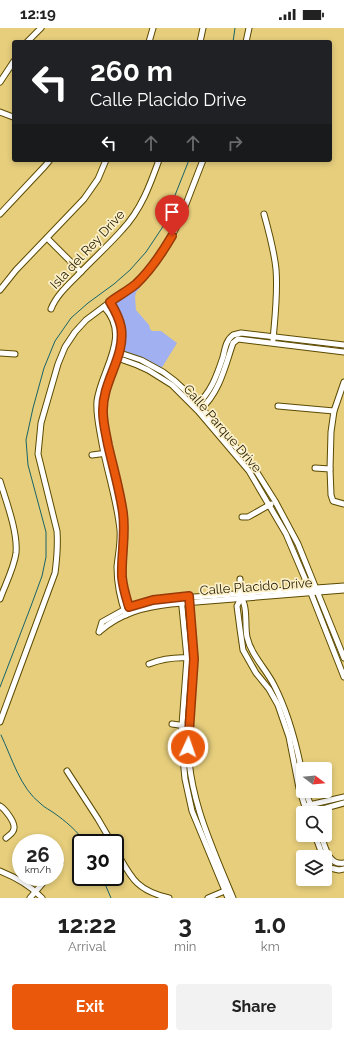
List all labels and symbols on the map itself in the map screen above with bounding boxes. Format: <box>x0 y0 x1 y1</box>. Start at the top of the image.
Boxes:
pin <box>155 195 189 236</box>
street label: Isla del Rey Drive <box>47 207 128 292</box>
street label: Calle Parque Drive <box>180 381 265 475</box>
street label: Calle Placido Drive <box>199 575 313 598</box>
position arrow <box>167 726 209 768</box>
north arrow <box>296 762 332 798</box>
speed limit sign: 30 <box>72 834 124 886</box>

